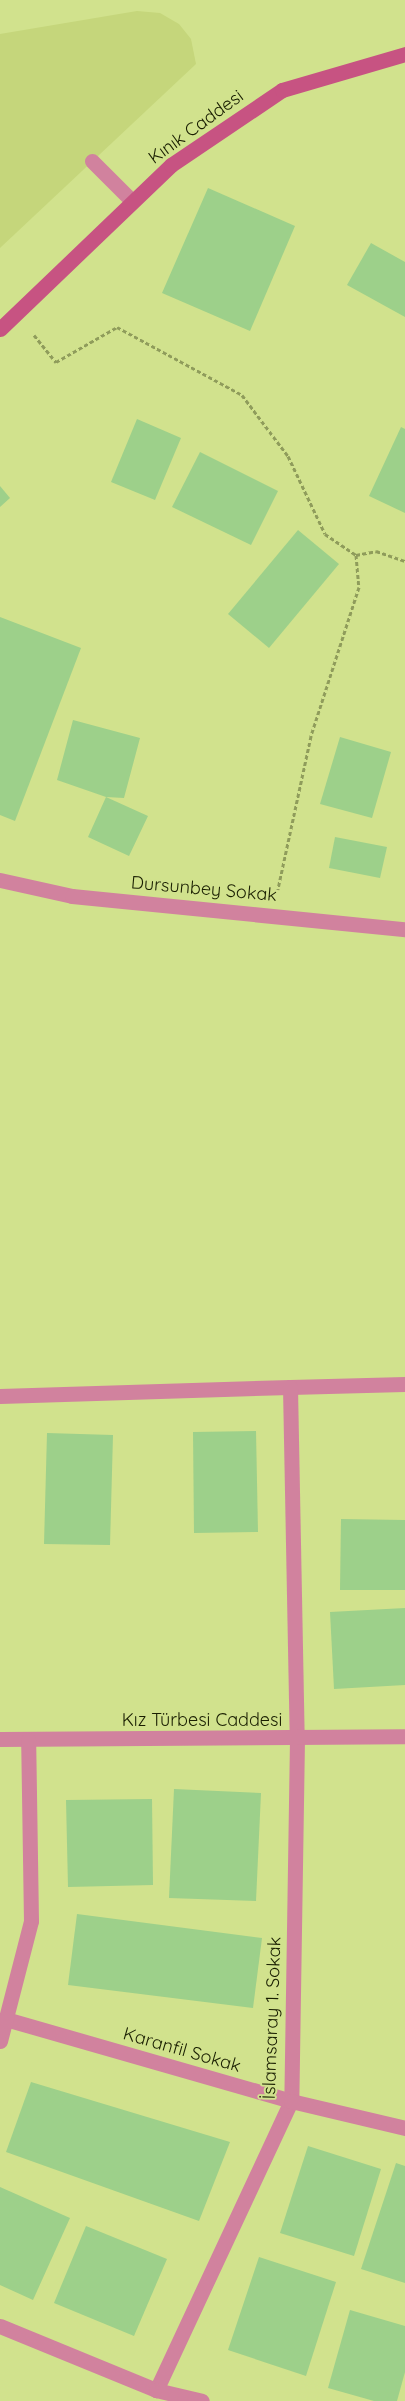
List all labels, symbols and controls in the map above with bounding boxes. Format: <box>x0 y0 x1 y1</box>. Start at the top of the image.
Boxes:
street label: Kınık Caddesi <box>144 85 248 169</box>
street label: Dursunbey Sokak <box>130 872 278 906</box>
street label: Kız Türbesi Caddesi <box>122 1709 282 1731</box>
street label: İslamsaray 1. Sokak <box>258 1936 286 2100</box>
street label: Karanfil Sokak <box>121 2023 243 2077</box>

